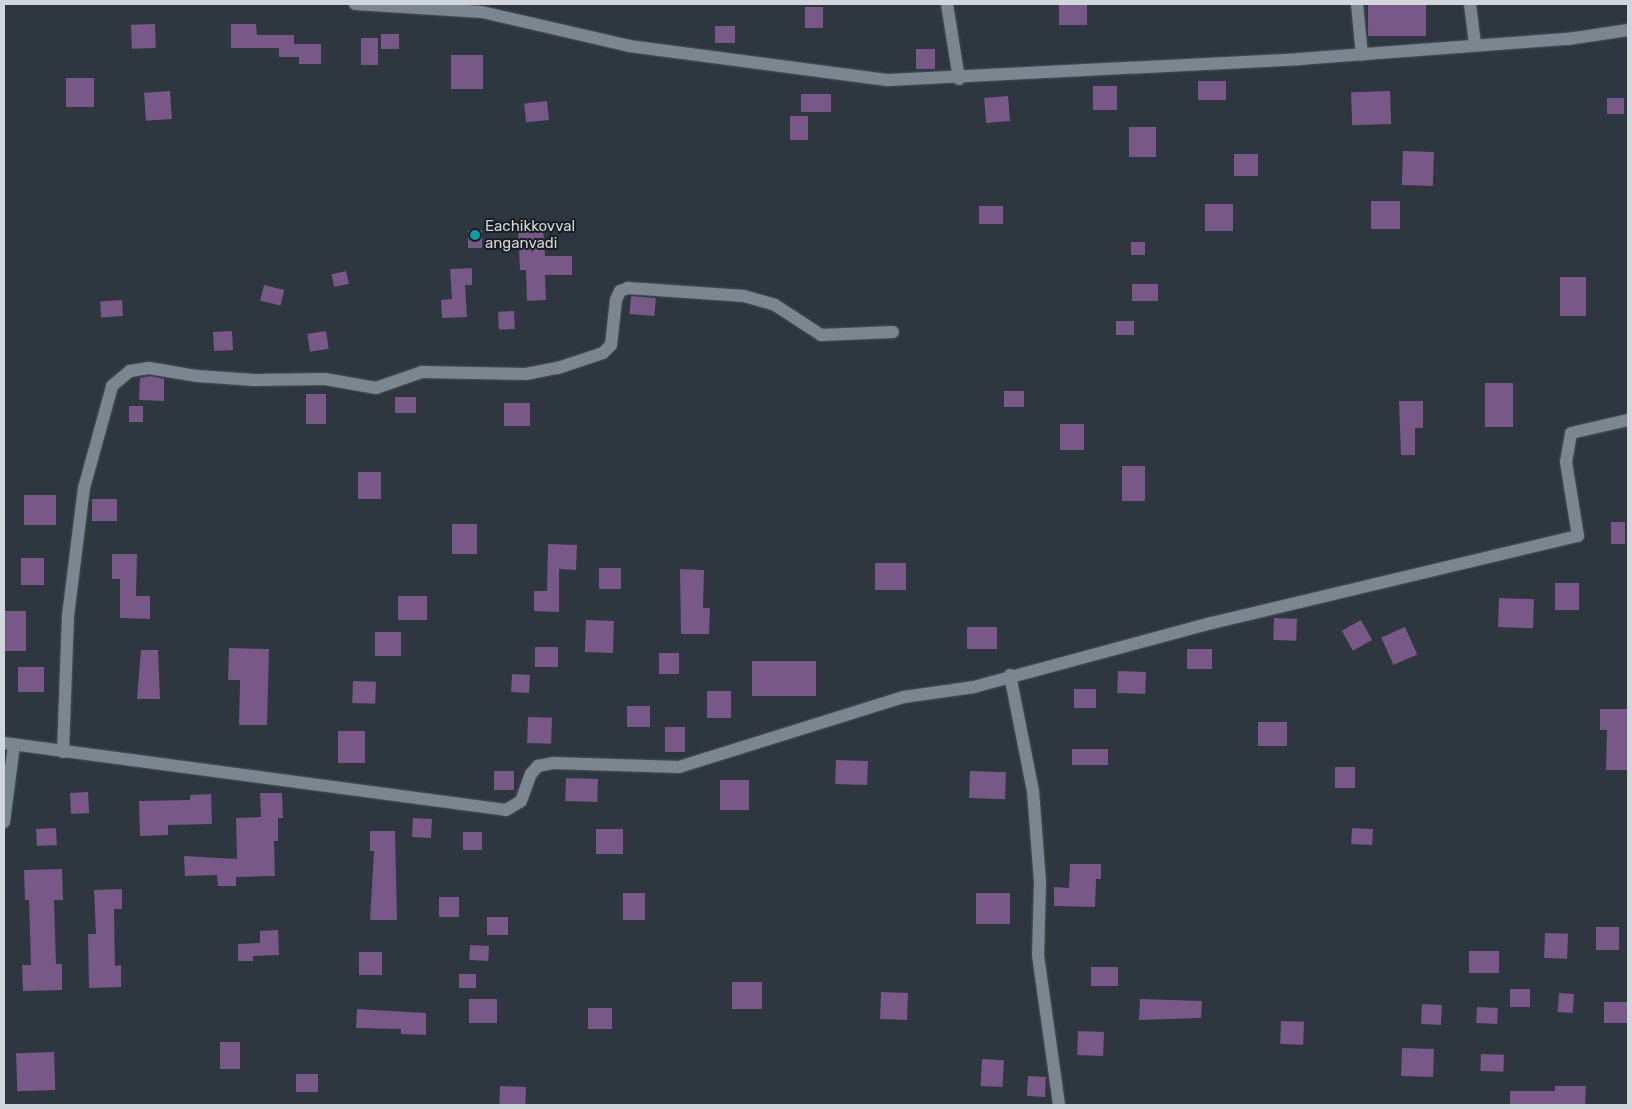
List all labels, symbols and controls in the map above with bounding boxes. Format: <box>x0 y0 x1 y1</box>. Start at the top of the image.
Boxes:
place label: Eachikkovval anganvadi <box>485 217 575 252</box>
marker: Eachikkovval anganvadi <box>469 229 481 241</box>

